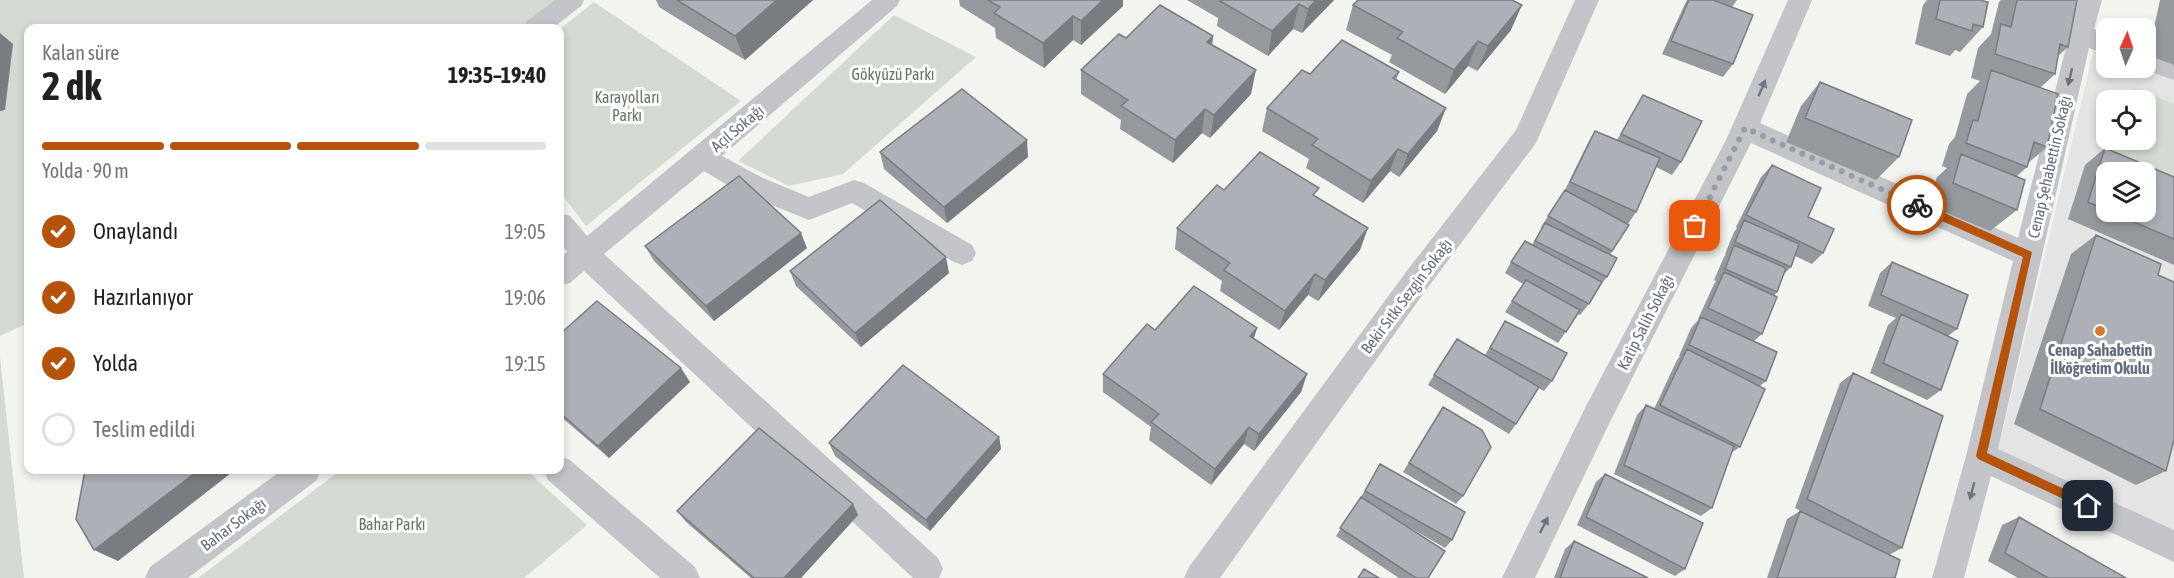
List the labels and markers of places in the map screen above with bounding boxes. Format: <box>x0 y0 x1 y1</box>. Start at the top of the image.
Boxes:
pin <box>1669 200 1720 251</box>
marker: Cenap Sahabettin İlköğretim Okulu <box>2093 324 2107 338</box>
place label: Cenap Sahabettin İlköğretim Okulu <box>2048 341 2152 377</box>
pin <box>2062 480 2113 531</box>

